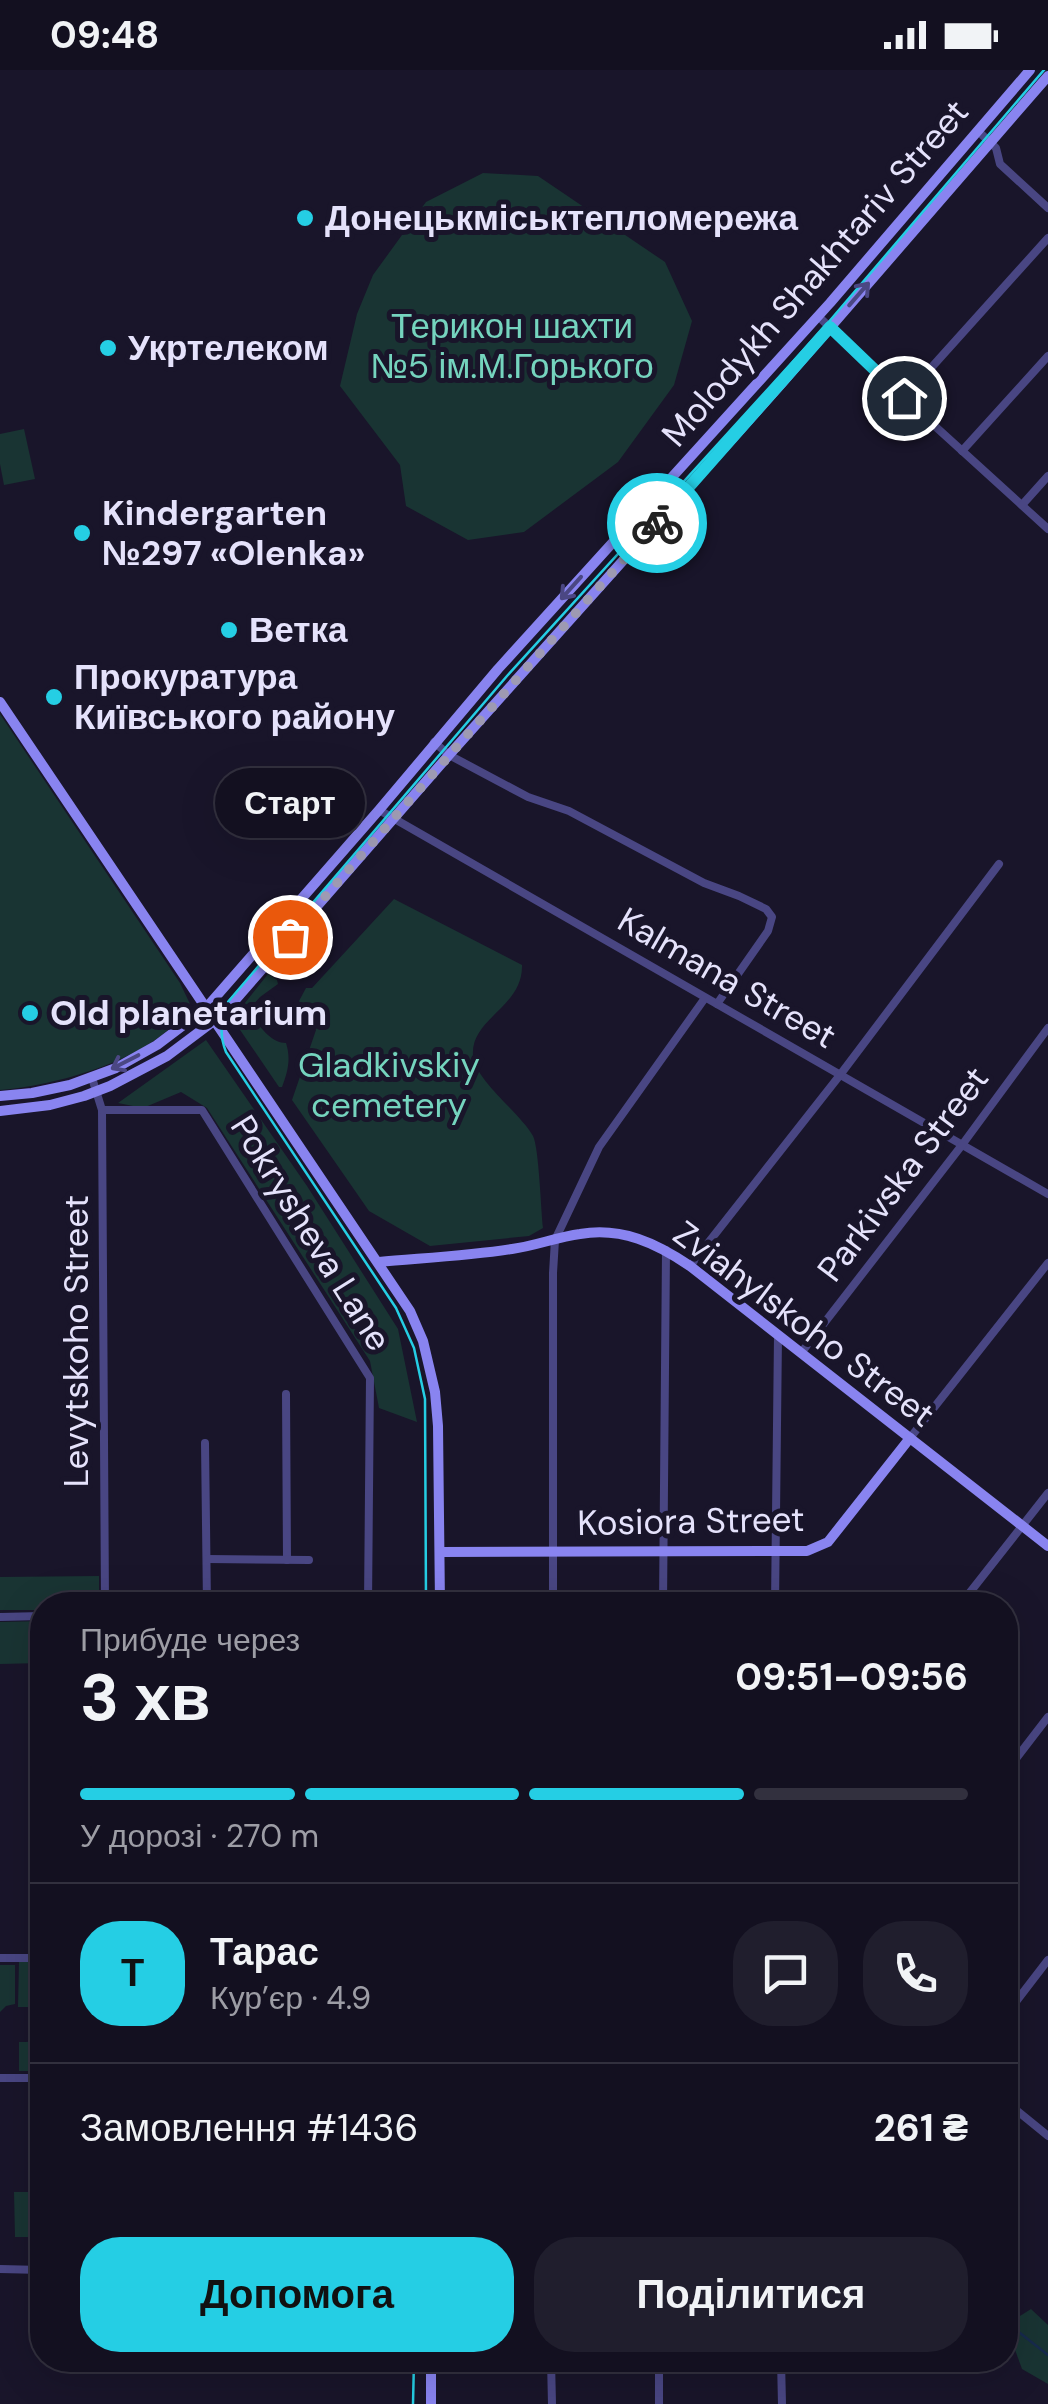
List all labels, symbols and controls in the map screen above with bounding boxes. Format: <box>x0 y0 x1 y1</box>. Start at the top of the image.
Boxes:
text: 09:48 <box>50 10 159 60</box>
street label: Molodykh Shakhtariv Street <box>651 90 979 456</box>
place label: Донецькміськтепломережа <box>325 195 798 241</box>
marker: Донецькміськтепломережа <box>294 207 316 229</box>
one-way arrow <box>848 281 870 307</box>
park label: Терикон шахти №5 ім.М.Горького <box>370 303 654 389</box>
place label: Укртелеком <box>128 325 329 371</box>
marker: Укртелеком <box>97 337 119 359</box>
pin <box>862 356 947 441</box>
icon: home <box>877 371 932 426</box>
courier <box>607 473 707 573</box>
place label: Kindergarten №297 «Olenka» <box>102 490 365 576</box>
icon: bike <box>630 496 685 551</box>
marker: Kindergarten №297 «Olenka» <box>71 522 93 544</box>
one-way arrow <box>560 575 583 600</box>
place label: Ветка <box>249 607 348 653</box>
marker: Ветка <box>218 619 240 641</box>
place label: Прокуратура Київського району <box>74 654 395 740</box>
marker: Прокуратура Київського району <box>43 686 65 708</box>
callout: Старт <box>215 767 365 837</box>
text: Старт <box>244 782 336 824</box>
pin <box>248 895 333 980</box>
street label: Kalmana Street <box>610 897 844 1059</box>
icon: bag <box>263 910 318 965</box>
place label: Old planetarium <box>50 990 327 1036</box>
marker: Old planetarium <box>19 1002 41 1024</box>
park label: Gladkivskiy cemetery <box>298 1042 480 1128</box>
one-way arrow <box>111 1053 141 1072</box>
street label: Parkivska Street <box>807 1057 999 1291</box>
street label: Pokrysheva Lane <box>220 1107 402 1359</box>
street label: Levytskoho Street <box>53 1195 99 1487</box>
street label: Zviahylskoho Street <box>664 1211 944 1437</box>
street label: Kosiora Street <box>577 1496 805 1546</box>
text: Прибуде через <box>80 1619 300 1661</box>
text: 09:51–09:56 <box>735 1652 968 1702</box>
text: 3 хв <box>80 1656 211 1740</box>
text: У дорозі · 270 m <box>80 1815 319 1857</box>
button: chat <box>733 1921 838 2026</box>
button: phone <box>863 1921 968 2026</box>
text: Тарас <box>210 1927 319 1977</box>
text: Т <box>121 1948 144 1998</box>
text: Кур’єр · 4.9 <box>210 1977 371 2019</box>
text: Замовлення #1436 <box>80 2103 418 2153</box>
text: 261 ₴ <box>874 2103 968 2153</box>
button: Допомога <box>80 2237 514 2352</box>
button: Поділитися <box>534 2237 968 2352</box>

